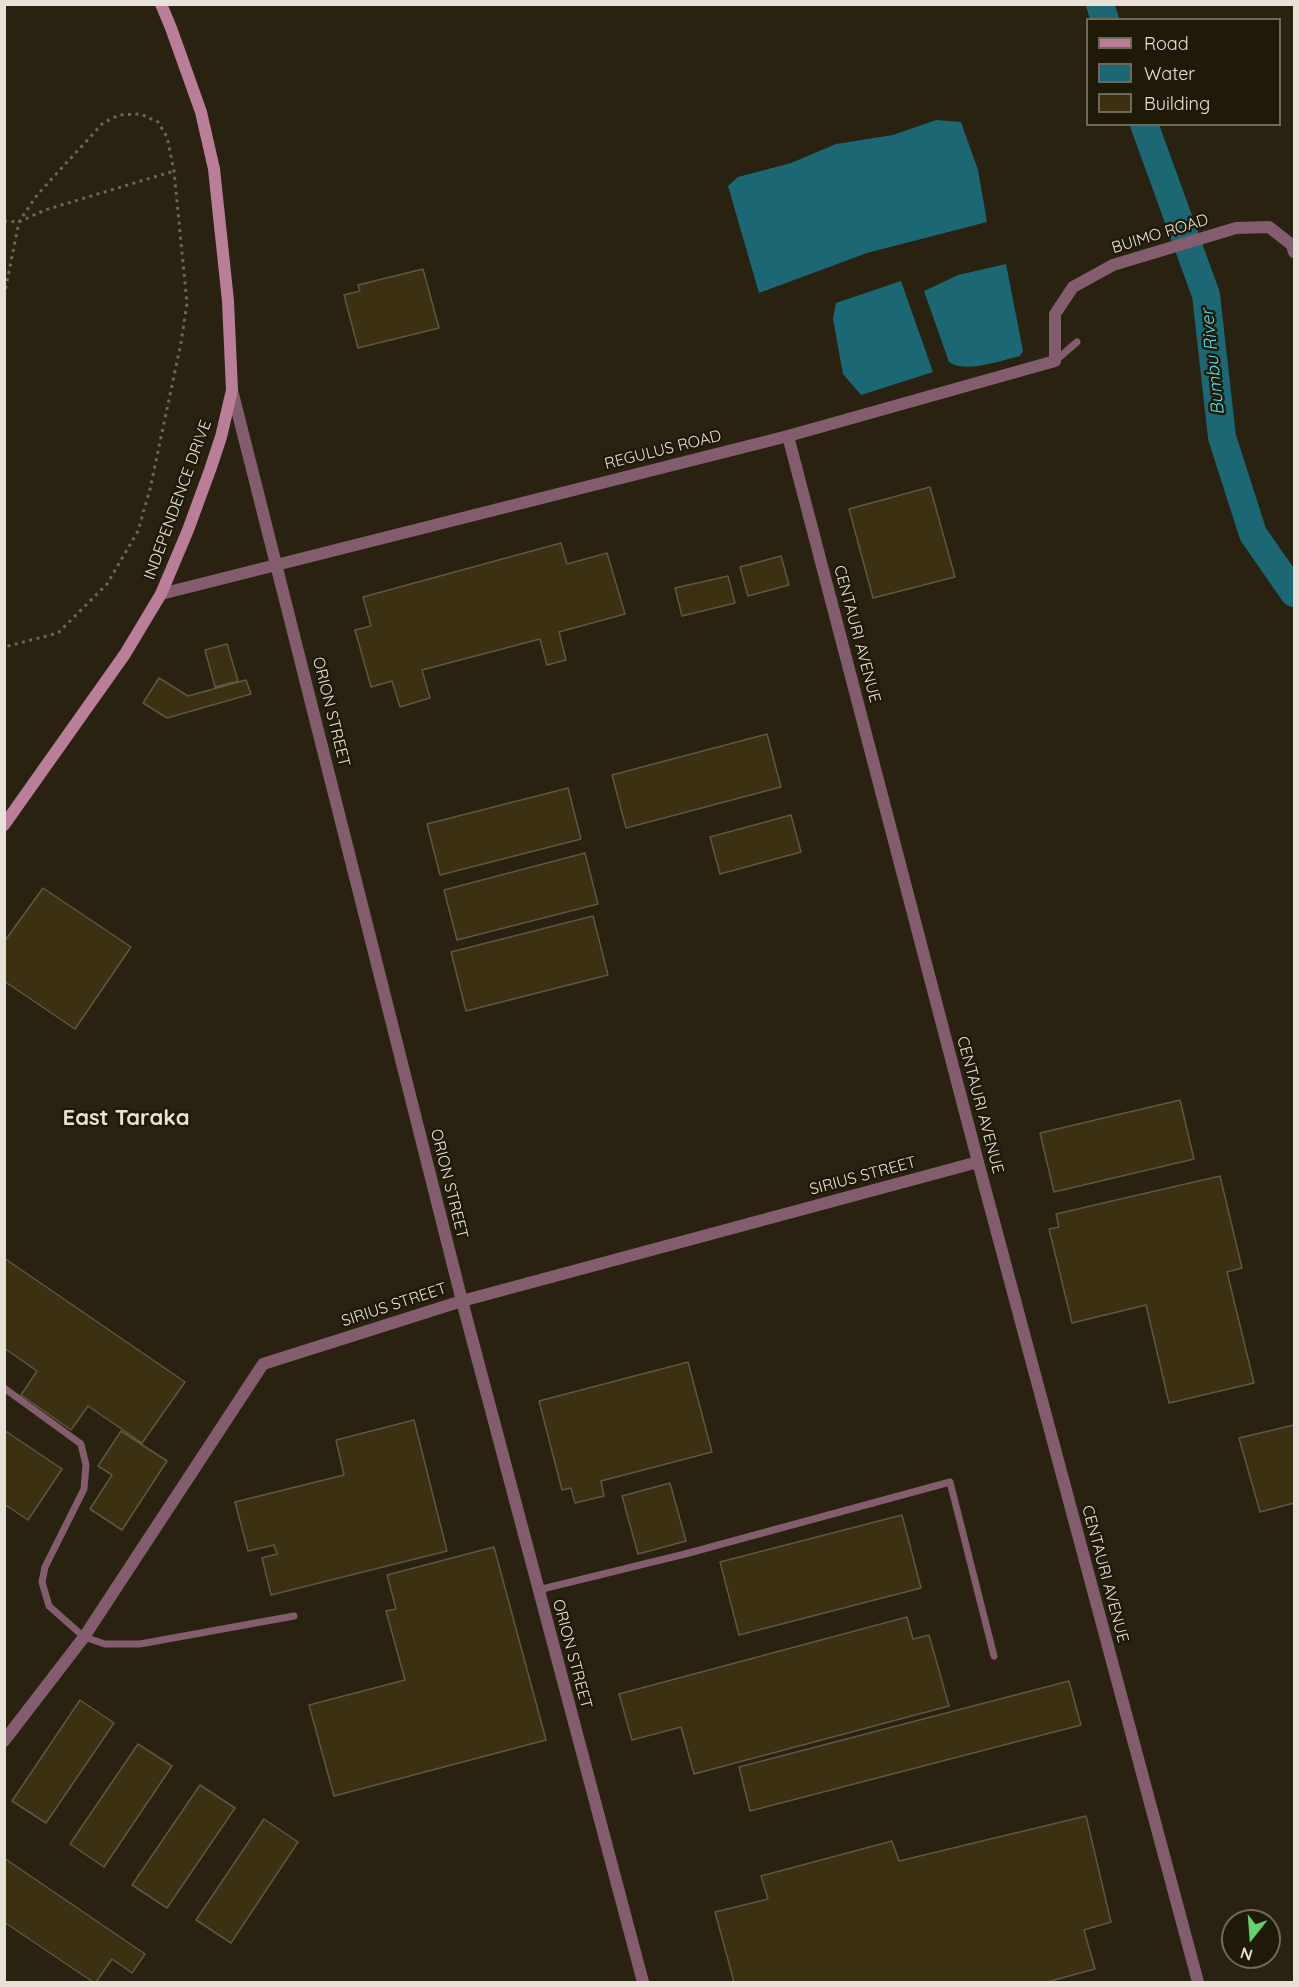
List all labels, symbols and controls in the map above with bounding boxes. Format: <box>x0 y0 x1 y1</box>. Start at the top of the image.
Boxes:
legend <box>1086 18 1281 126</box>
text: Road <box>1144 32 1189 55</box>
text: Water <box>1144 62 1195 85</box>
text: Building <box>1144 92 1210 115</box>
street label: BUIMO ROAD <box>1109 210 1211 258</box>
water label: Bumbu River <box>1197 308 1229 416</box>
street label: INDEPENDENCE DRIVE <box>140 417 216 583</box>
street label: REGULUS ROAD <box>603 426 723 474</box>
street label: CENTAURI AVENUE <box>829 563 885 705</box>
street label: ORION STREET <box>308 655 354 769</box>
street label: CENTAURI AVENUE <box>952 1034 1008 1176</box>
district label: East Taraka <box>63 1105 189 1131</box>
street label: ORION STREET <box>426 1127 472 1241</box>
street label: SIRIUS STREET <box>808 1153 918 1199</box>
street label: SIRIUS STREET <box>339 1279 449 1331</box>
street label: CENTAURI AVENUE <box>1077 1503 1133 1645</box>
street label: ORION STREET <box>548 1597 596 1711</box>
north arrow <box>1221 1909 1281 1969</box>
text: N <box>1238 1943 1255 1966</box>

